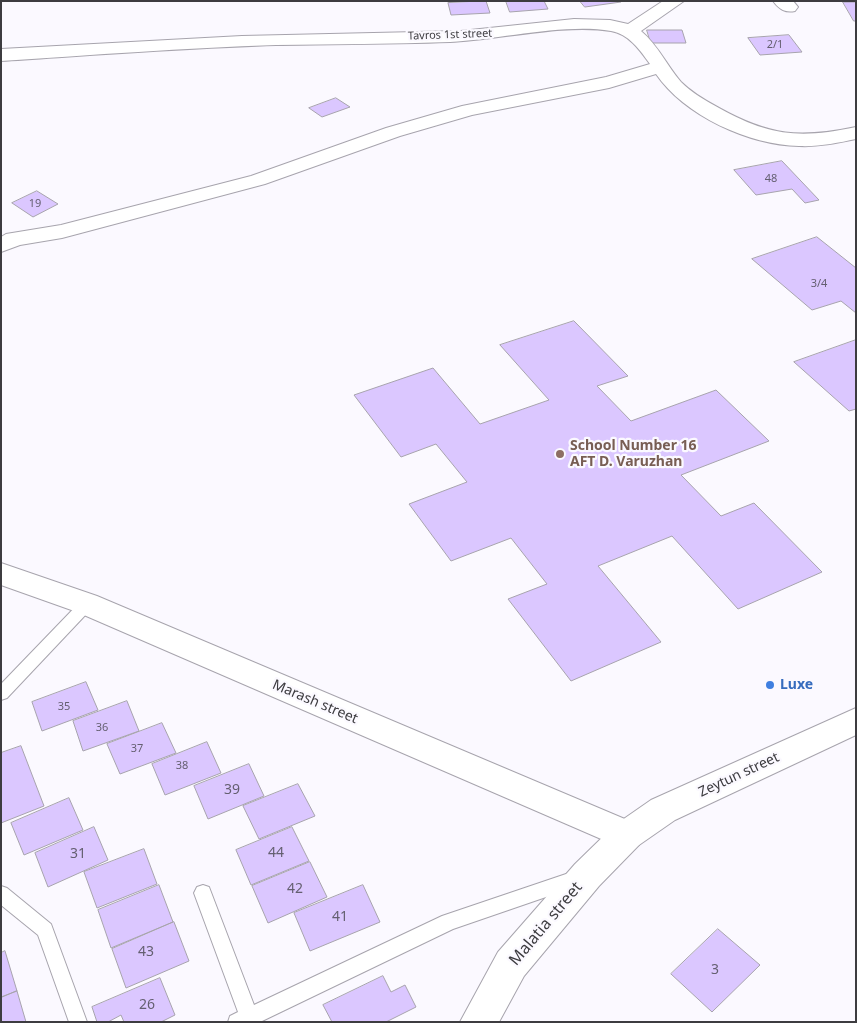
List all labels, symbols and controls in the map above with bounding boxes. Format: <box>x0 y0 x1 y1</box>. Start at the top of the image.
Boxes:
street label: Tavros 1st street <box>408 27 492 43</box>
house number: 2/1 <box>767 38 783 52</box>
house number: 48 <box>765 172 777 186</box>
house number: 19 <box>29 197 41 211</box>
house number: 3/4 <box>811 277 827 291</box>
place label: School Number 16 AFT D. Varuzhan <box>570 438 697 471</box>
marker: School Number 16 AFT D. Varuzhan <box>554 448 566 460</box>
street label: Marash street <box>270 676 360 728</box>
place label: Luxe <box>780 677 813 693</box>
marker: Luxe <box>764 679 776 691</box>
house number: 35 <box>58 700 70 714</box>
house number: 36 <box>96 721 108 735</box>
house number: 37 <box>131 742 143 756</box>
street label: Zeytun street <box>696 749 782 801</box>
house number: 38 <box>176 759 188 773</box>
house number: 39 <box>224 782 240 798</box>
house number: 44 <box>268 845 284 861</box>
house number: 31 <box>70 846 86 862</box>
street label: Malatia street <box>505 878 587 970</box>
house number: 42 <box>287 881 303 897</box>
house number: 41 <box>332 909 348 925</box>
house number: 43 <box>138 944 154 960</box>
house number: 3 <box>711 962 719 978</box>
house number: 26 <box>139 997 155 1013</box>

